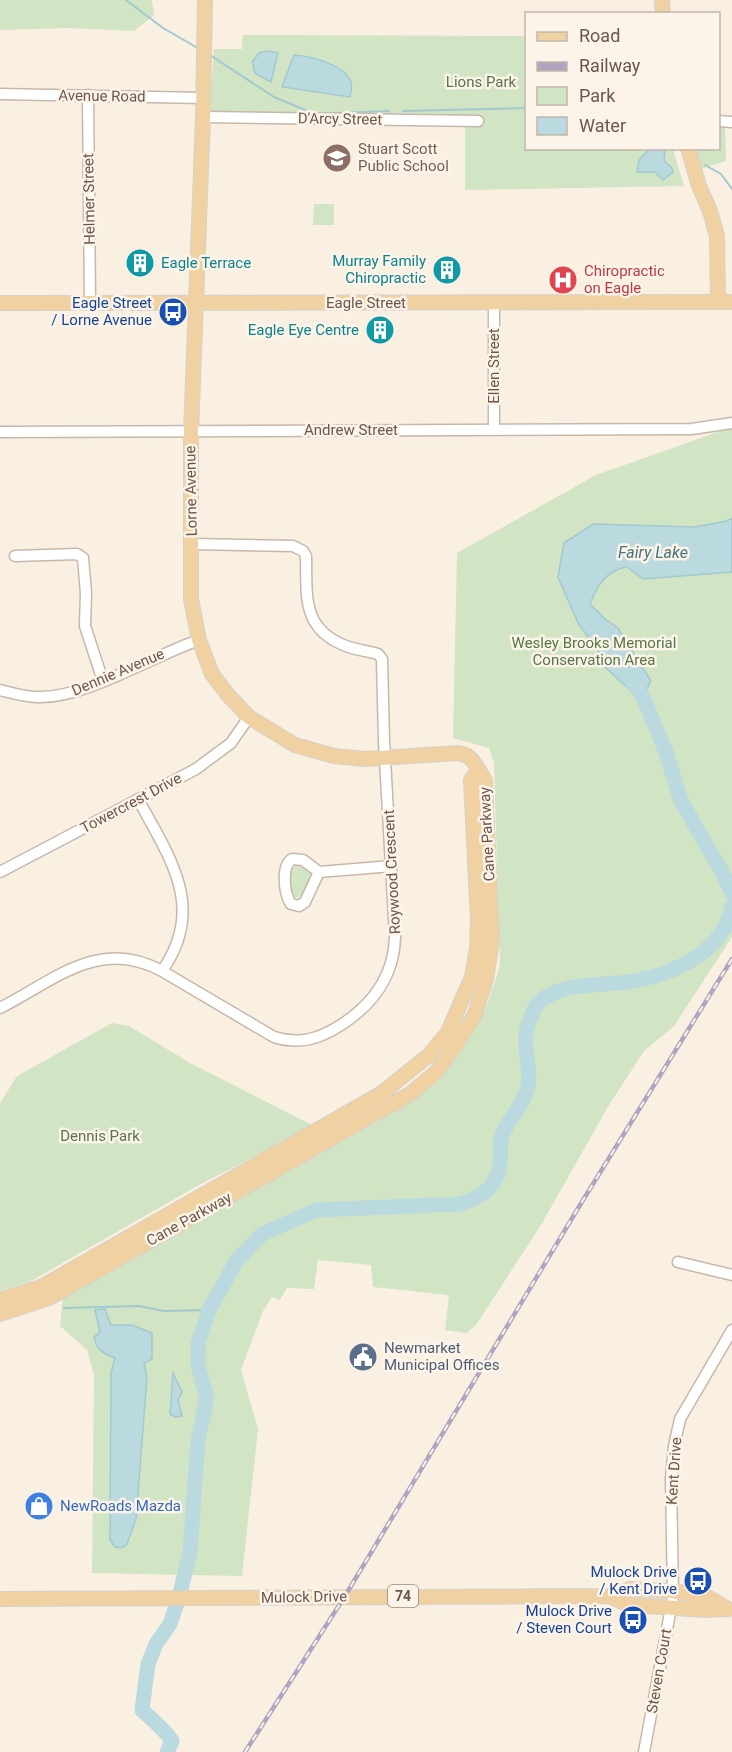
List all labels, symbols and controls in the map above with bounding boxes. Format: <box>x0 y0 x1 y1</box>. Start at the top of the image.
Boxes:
legend <box>525 12 720 150</box>
text: Road <box>579 25 620 46</box>
text: Railway <box>579 55 641 76</box>
park label: Lions Park <box>446 73 517 91</box>
text: Park <box>579 85 616 106</box>
street label: Avenue Road <box>58 86 146 106</box>
street label: D'Arcy Street <box>298 109 383 129</box>
text: Water <box>579 115 626 136</box>
place label: Stuart Scott Public School <box>358 140 449 175</box>
school or university icon: Stuart Scott Public School <box>321 142 353 174</box>
street label: Helmer Street <box>79 153 99 245</box>
building icon: Eagle Terrace <box>124 247 156 279</box>
place label: Murray Family Chiropractic <box>332 252 426 287</box>
place label: Eagle Terrace <box>161 254 251 272</box>
building icon: Murray Family Chiropractic <box>431 254 463 286</box>
place label: Chiropractic on Eagle <box>584 262 665 297</box>
hospital icon: Chiropractic on Eagle <box>547 264 579 296</box>
place label: Eagle Street / Lorne Avenue <box>51 294 152 329</box>
street label: Eagle Street <box>326 294 406 312</box>
bus stop icon: Eagle Street / Lorne Avenue <box>157 296 189 328</box>
building icon: Eagle Eye Centre <box>364 314 396 346</box>
place label: Eagle Eye Centre <box>248 321 359 339</box>
street label: Ellen Street <box>485 328 503 404</box>
street label: Andrew Street <box>304 421 398 439</box>
street label: Lorne Avenue <box>181 445 201 537</box>
water label: Fairy Lake <box>618 543 688 562</box>
park label: Wesley Brooks Memorial Conservation Area <box>512 634 676 669</box>
street label: Dennie Avenue <box>69 644 167 700</box>
street label: Towercrest Drive <box>77 769 185 837</box>
street label: Cane Parkway <box>476 786 498 882</box>
street label: Roywood Crescent <box>380 809 404 935</box>
park label: Dennis Park <box>60 1127 140 1145</box>
street label: Cane Parkway <box>143 1188 235 1250</box>
place label: Newmarket Municipal Offices <box>384 1339 499 1374</box>
public building icon: Newmarket Municipal Offices <box>347 1341 379 1373</box>
street label: Kent Drive <box>663 1437 685 1505</box>
shop icon: NewRoads Mazda <box>23 1490 55 1522</box>
place label: NewRoads Mazda <box>60 1497 181 1515</box>
place label: Mulock Drive / Kent Drive <box>591 1563 677 1598</box>
bus stop icon: Mulock Drive / Kent Drive <box>682 1565 714 1597</box>
road number: 74 <box>388 1585 418 1607</box>
street label: Mulock Drive <box>261 1587 347 1607</box>
place label: Mulock Drive / Steven Court <box>516 1602 612 1637</box>
bus stop icon: Mulock Drive / Steven Court <box>617 1604 649 1636</box>
street label: Steven Court <box>643 1627 675 1715</box>

